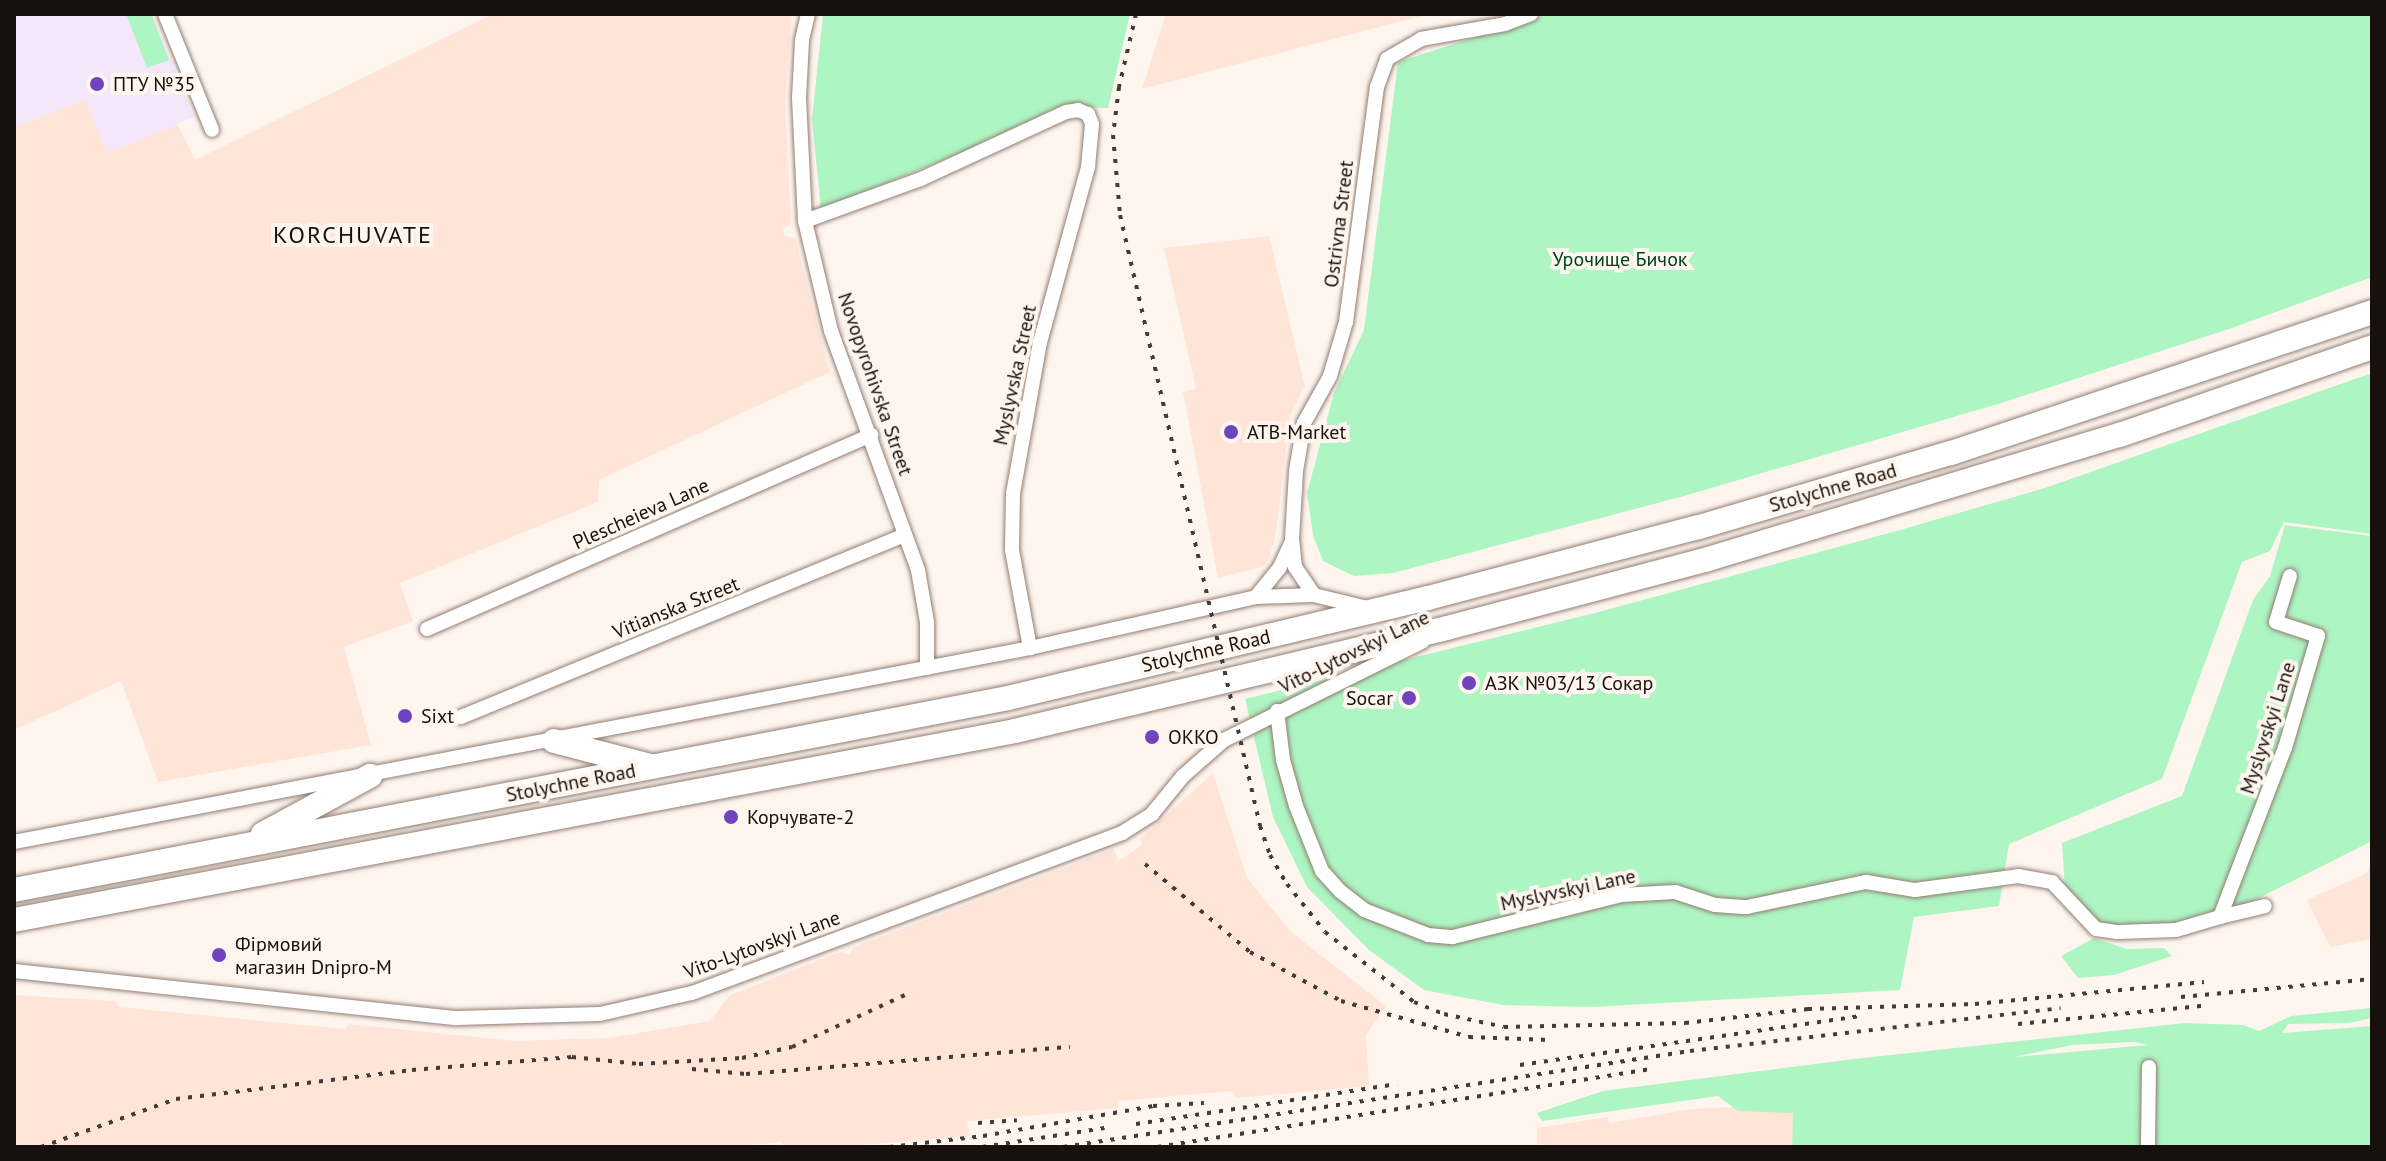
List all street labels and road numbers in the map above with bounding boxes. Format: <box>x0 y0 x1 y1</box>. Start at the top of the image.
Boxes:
street label: Ostrivna Street <box>1319 159 1359 289</box>
street label: Novopyrohivska Street <box>832 289 918 479</box>
street label: Myslyvska Street <box>988 303 1042 447</box>
street label: Stolychne Road <box>1766 458 1900 518</box>
street label: Plescheieva Lane <box>569 473 713 555</box>
street label: Vitianska Street <box>609 572 743 644</box>
street label: Vito-Lytovskyi Lane <box>1275 605 1433 699</box>
street label: Stolychne Road <box>1139 625 1273 677</box>
street label: Myslyvskyi Lane <box>2235 659 2301 797</box>
street label: Stolychne Road <box>504 759 638 807</box>
street label: Myslyvskyi Lane <box>1498 864 1638 916</box>
street label: Vito-Lytovskyi Lane <box>681 906 843 984</box>

